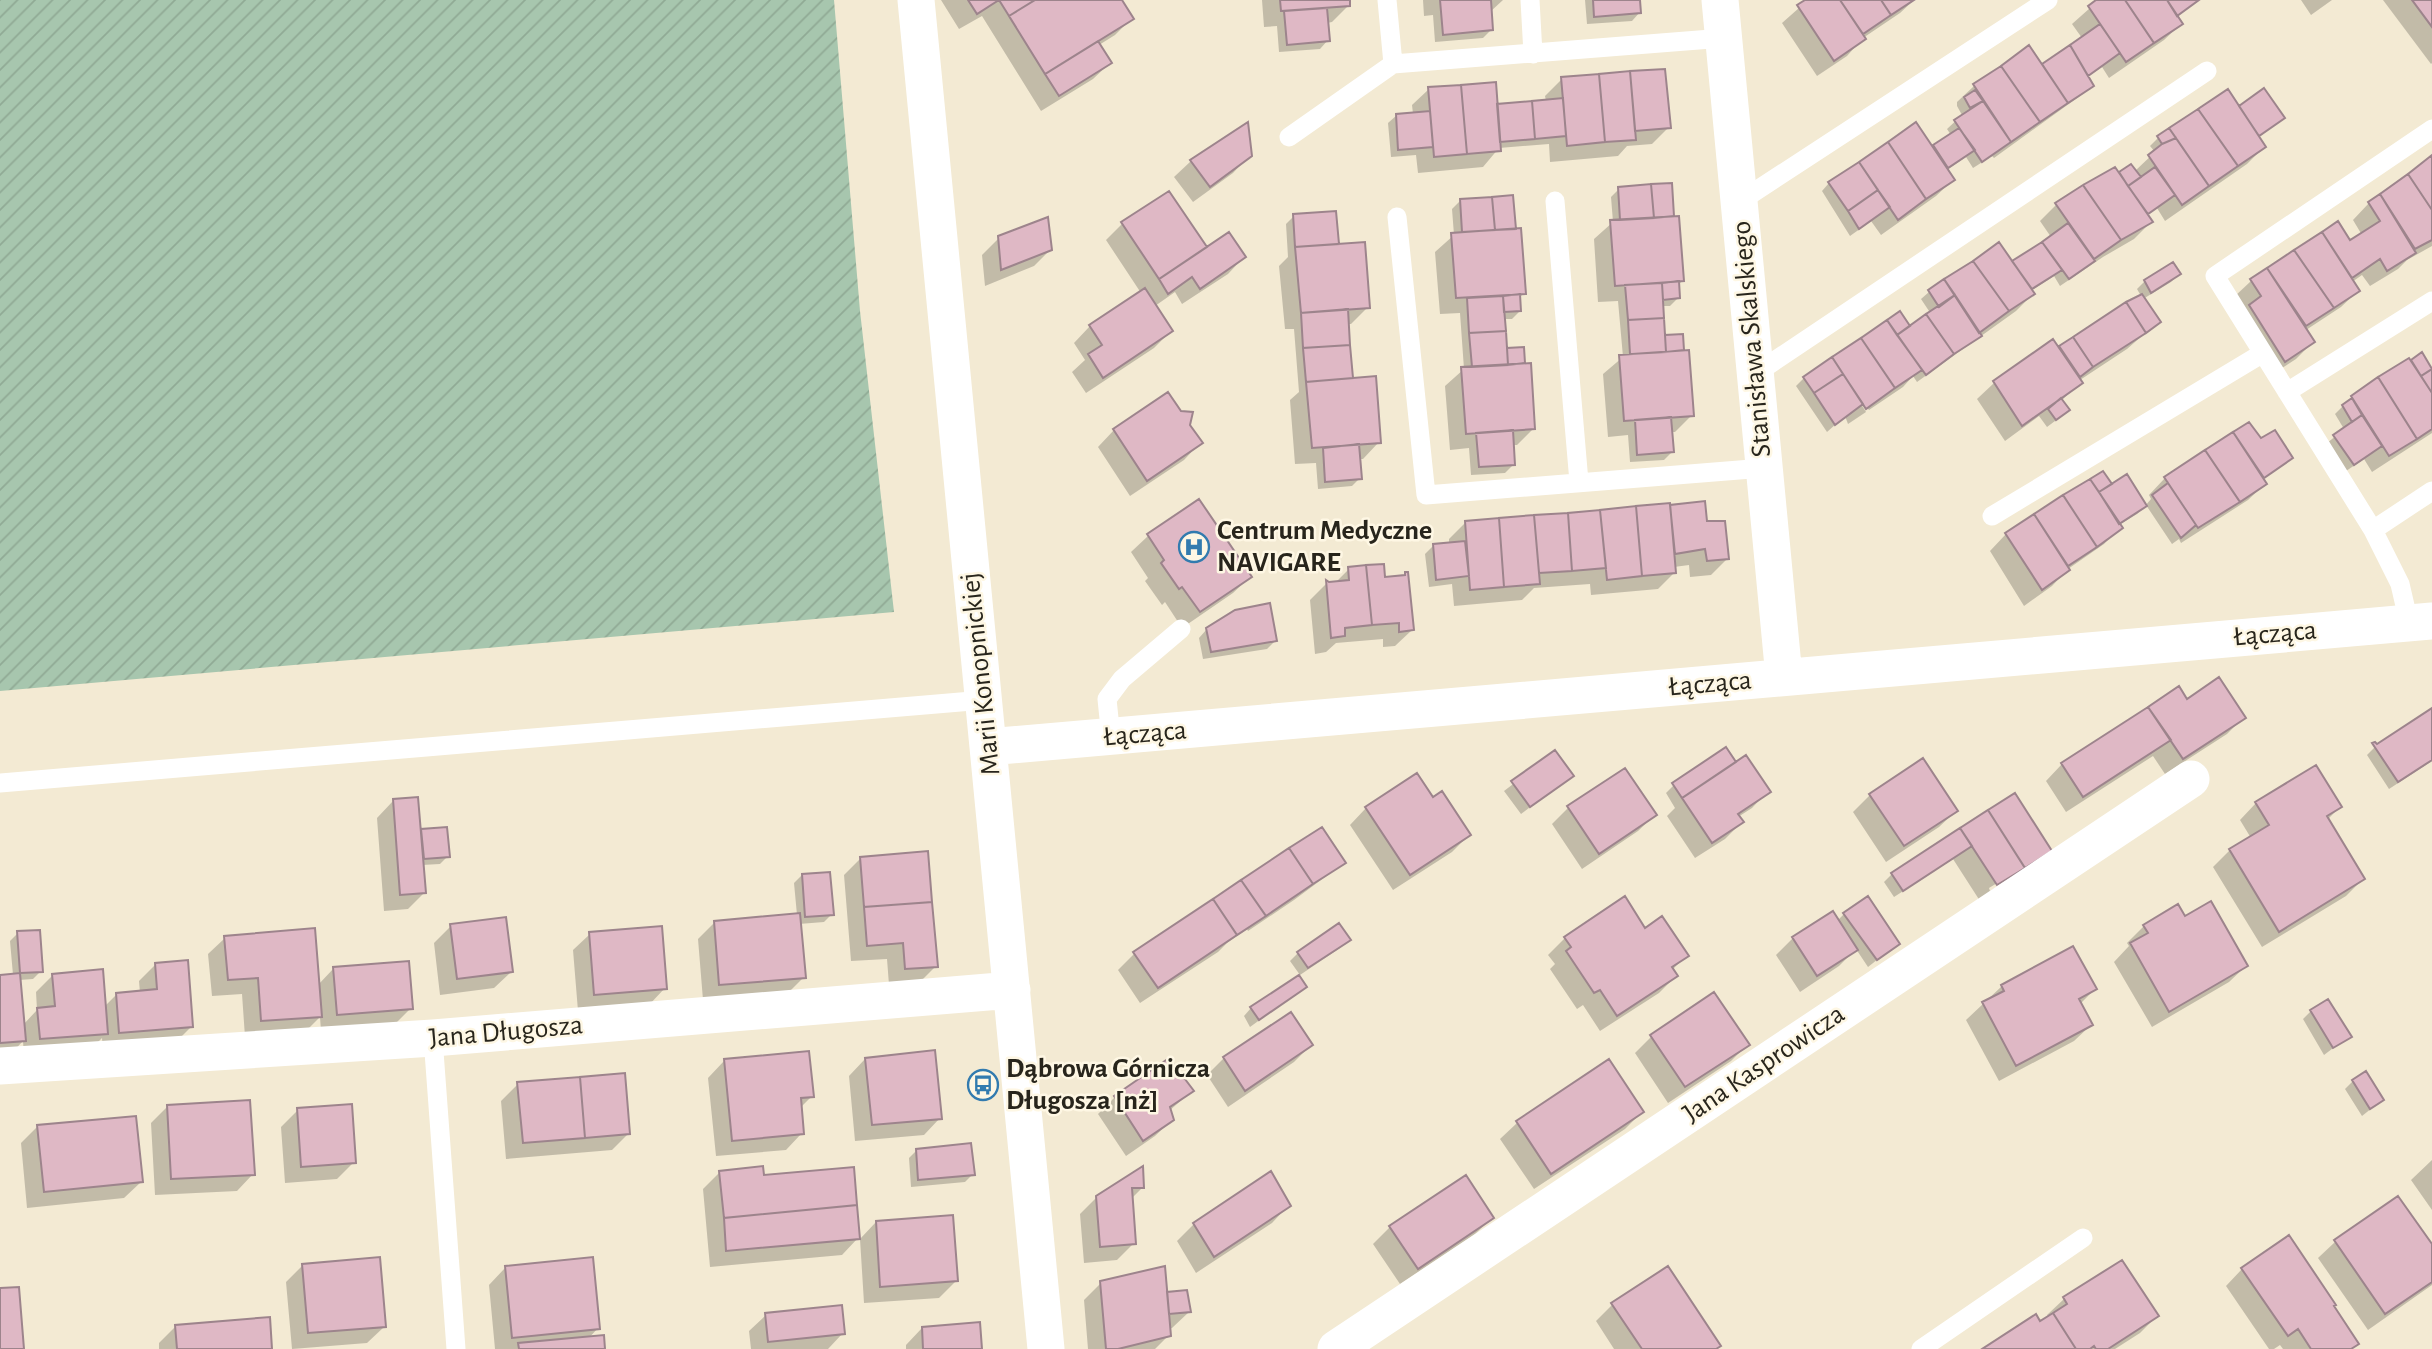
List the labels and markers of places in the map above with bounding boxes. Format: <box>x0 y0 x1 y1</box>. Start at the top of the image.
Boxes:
place label: Centrum Medyczne NAVIGARE <box>1217 517 1432 577</box>
hospital icon: Centrum Medyczne NAVIGARE <box>1177 530 1211 564</box>
place label: Dąbrowa Górnicza Długosza [nż] <box>1006 1055 1210 1115</box>
bus stop icon: Dąbrowa Górnicza Długosza [nż] <box>966 1068 1000 1102</box>

